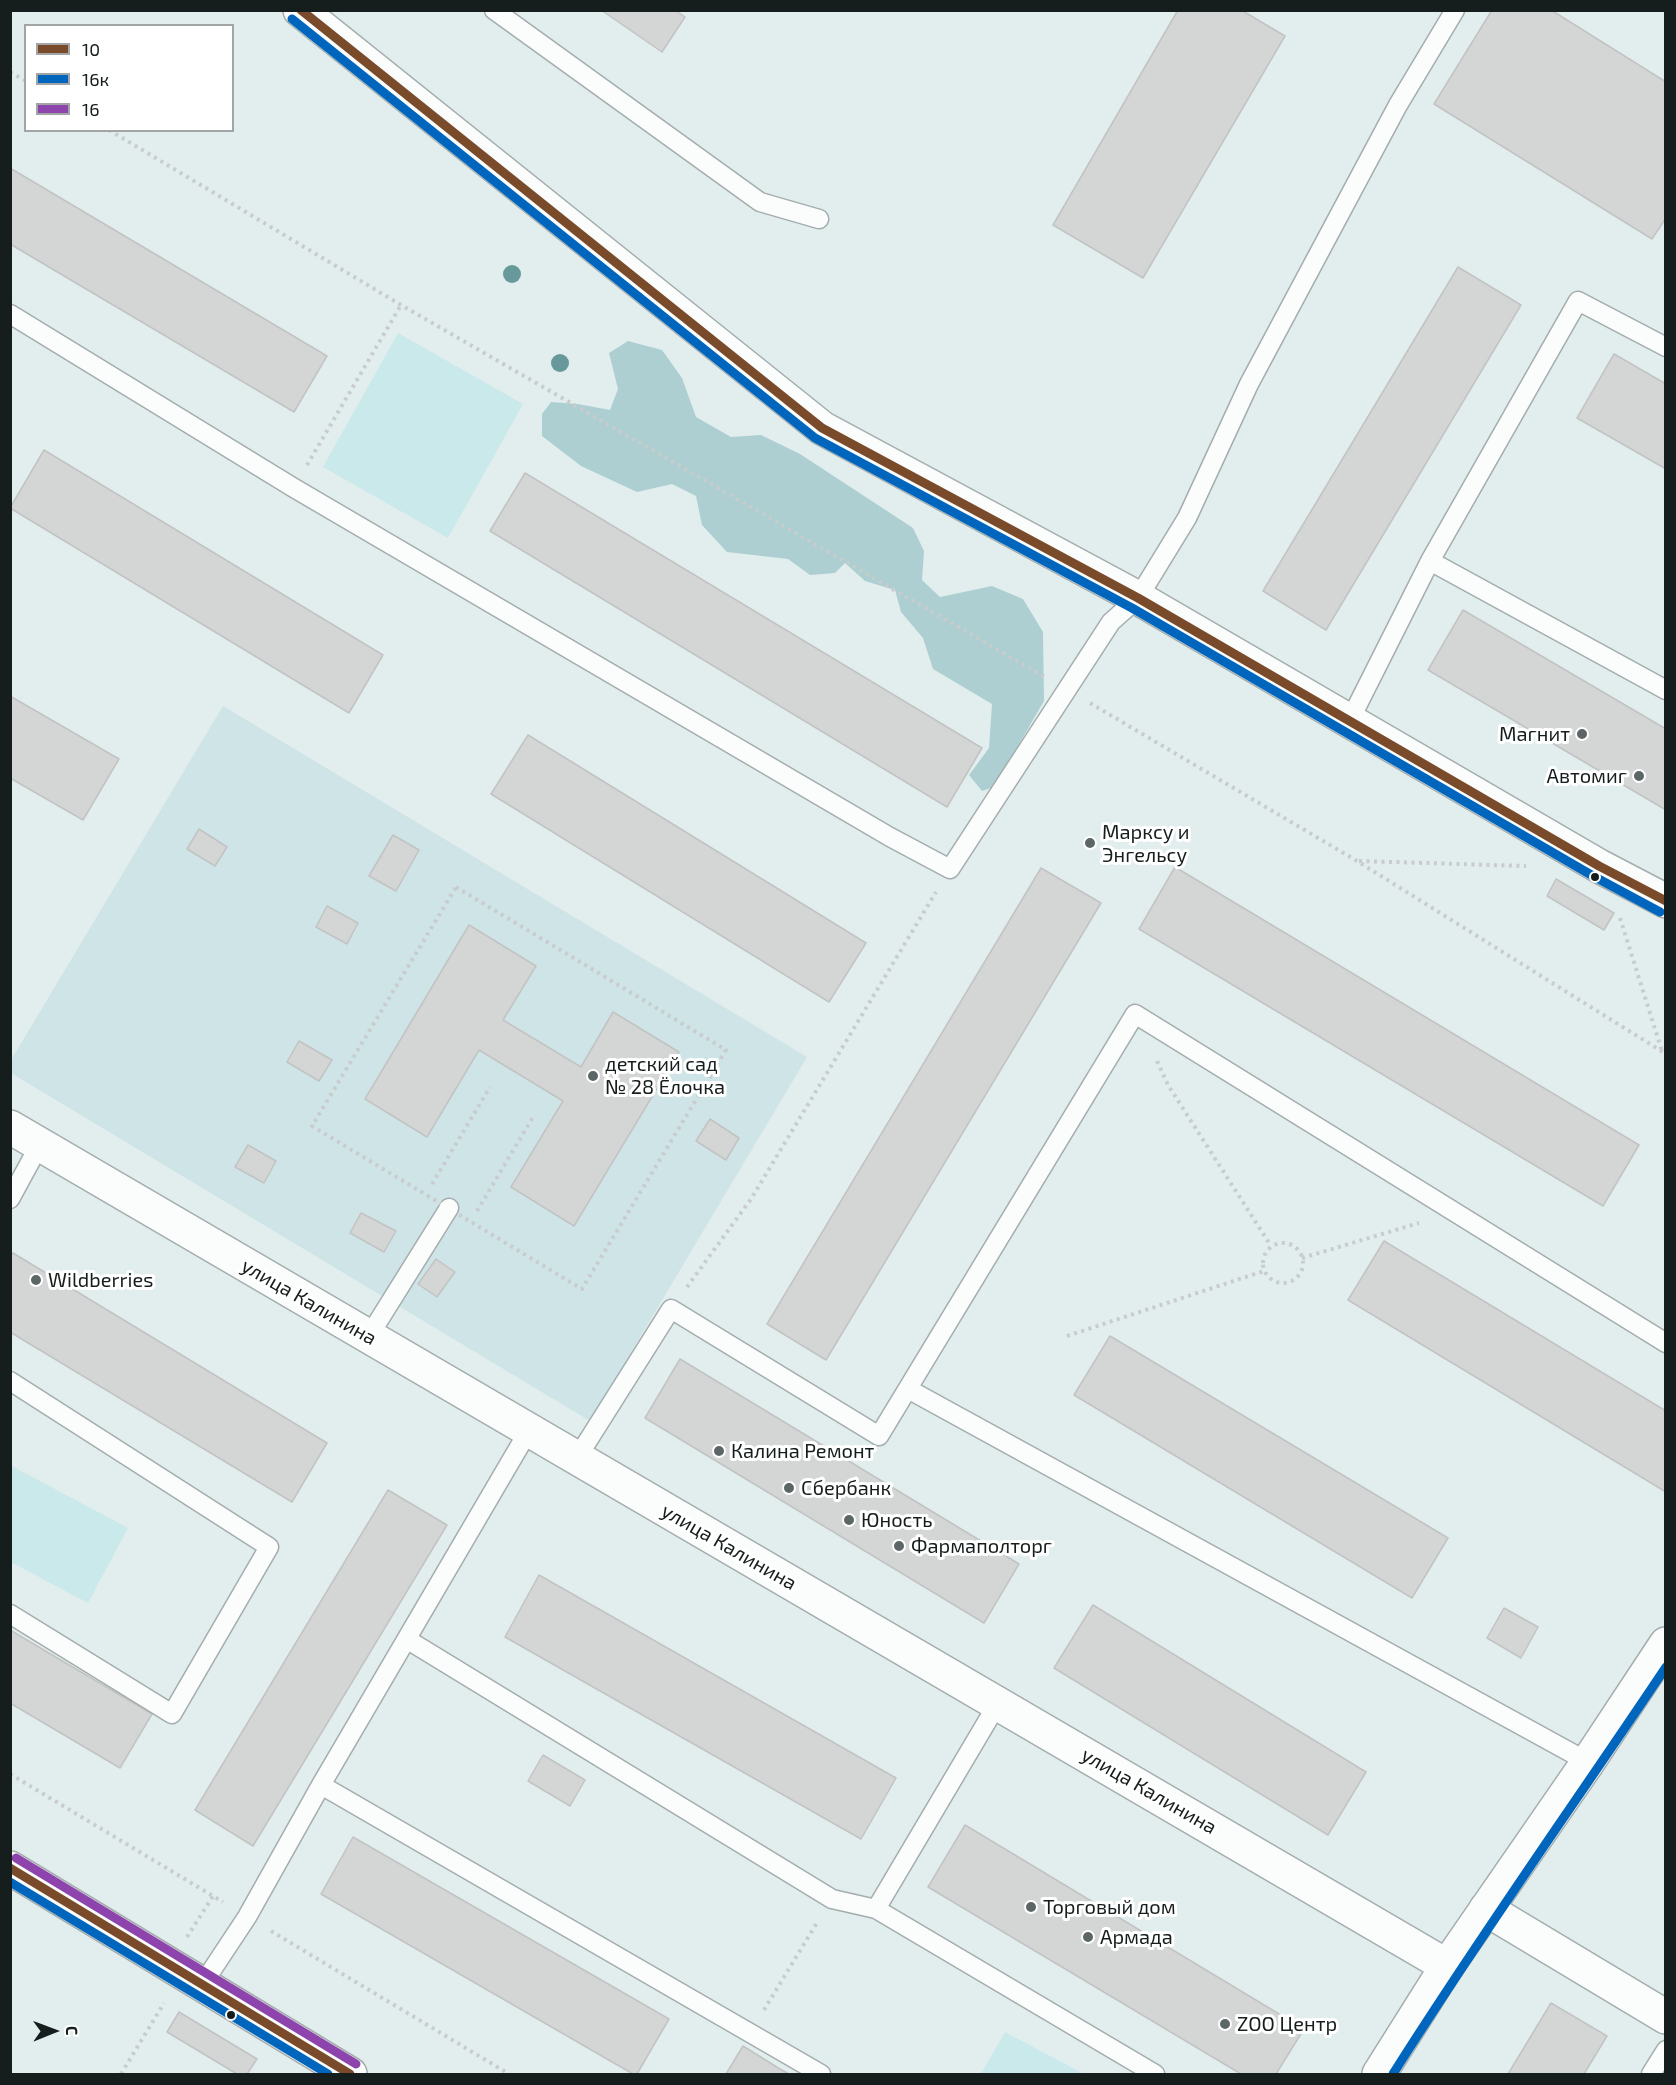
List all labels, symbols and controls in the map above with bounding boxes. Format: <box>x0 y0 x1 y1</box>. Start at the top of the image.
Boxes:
legend <box>24 24 234 132</box>
text: 10 <box>82 38 100 60</box>
text: 16к <box>82 68 109 90</box>
text: 16 <box>82 98 99 120</box>
place label: Магнит <box>1499 722 1570 746</box>
marker: Магнит <box>1575 727 1589 741</box>
place label: Автомиг <box>1547 764 1627 788</box>
marker: Автомиг <box>1632 769 1646 783</box>
place label: Марксу и Энгельсу <box>1102 820 1190 867</box>
marker: Марксу и Энгельсу <box>1083 836 1097 850</box>
unlabelled marker <box>1589 871 1601 883</box>
place label: детский сад № 28 Ёлочка <box>605 1052 725 1099</box>
marker: детский сад № 28 Ёлочка <box>586 1069 600 1083</box>
street label: улица Калинина <box>237 1254 381 1350</box>
place label: Wildberries <box>48 1268 153 1292</box>
marker: Wildberries <box>29 1273 43 1287</box>
place label: Калина Ремонт <box>731 1439 874 1463</box>
marker: Калина Ремонт <box>712 1444 726 1458</box>
place label: Сбербанк <box>801 1476 891 1500</box>
marker: Сбербанк <box>782 1481 796 1495</box>
street label: улица Калинина <box>657 1499 801 1595</box>
place label: Юность <box>861 1508 933 1532</box>
marker: Юность <box>842 1513 856 1527</box>
place label: Фармаполторг <box>911 1534 1052 1558</box>
marker: Фармаполторг <box>892 1539 906 1553</box>
street label: улица Калинина <box>1077 1743 1221 1839</box>
place label: Торговый дом <box>1043 1895 1176 1919</box>
marker: Торговый дом <box>1024 1900 1038 1914</box>
place label: Армада <box>1100 1925 1173 1949</box>
marker: Армада <box>1081 1930 1095 1944</box>
north arrow <box>24 2001 84 2061</box>
unlabelled marker <box>225 2009 237 2021</box>
place label: ZOO Центр <box>1237 2012 1337 2036</box>
marker: ZOO Центр <box>1218 2017 1232 2031</box>
text: С <box>63 2026 82 2036</box>

